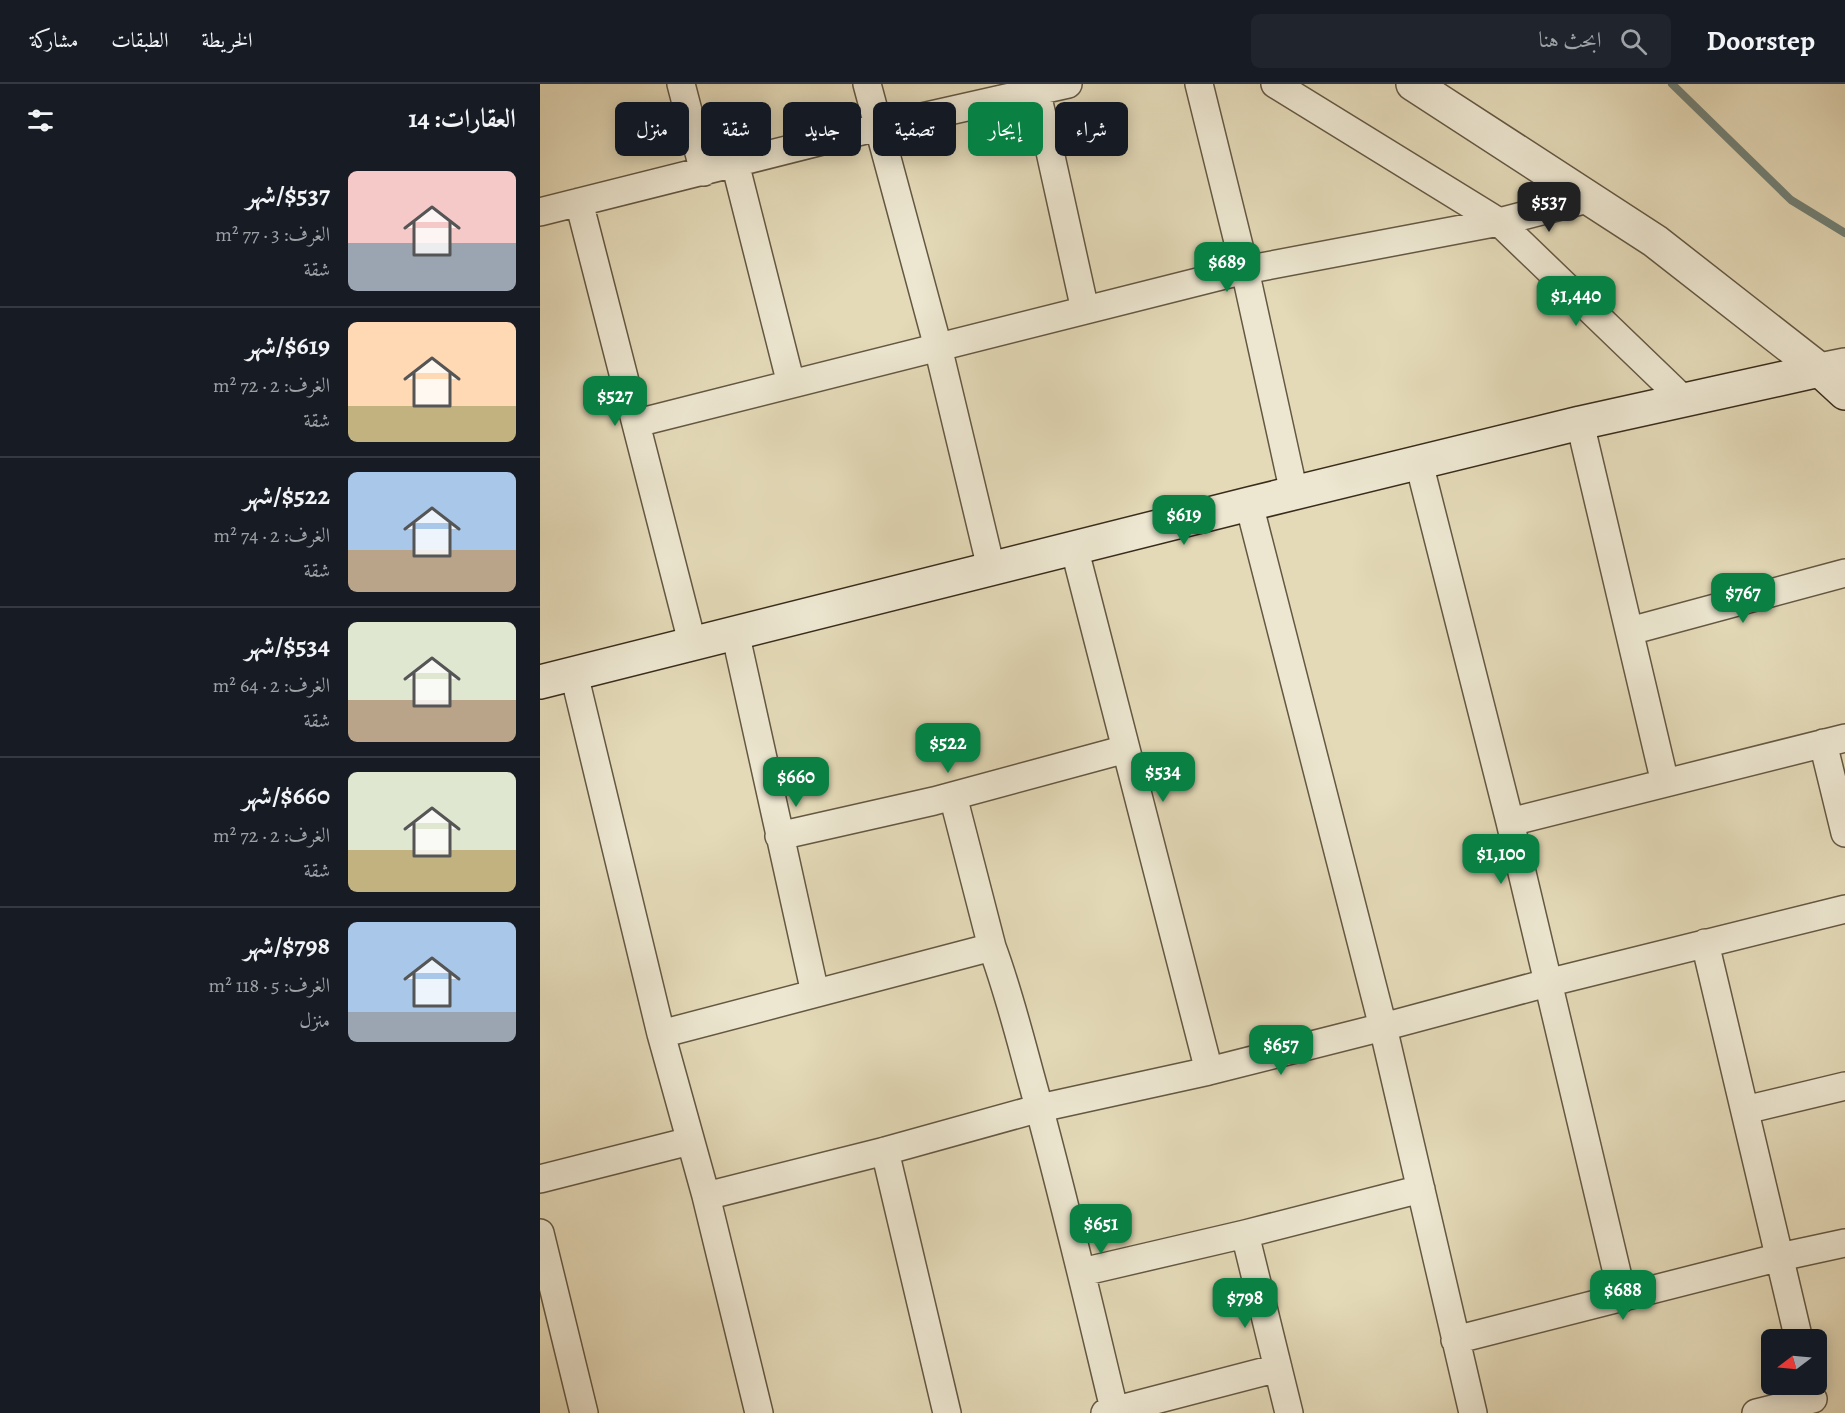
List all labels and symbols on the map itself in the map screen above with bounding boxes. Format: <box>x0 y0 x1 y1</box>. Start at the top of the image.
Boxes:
pin: $537 <box>1513 182 1585 233</box>
pin: $689 <box>1191 242 1263 293</box>
pin: $1,440 <box>1527 276 1625 327</box>
pin: $527 <box>579 376 651 427</box>
pin: $619 <box>1148 495 1220 546</box>
pin: $767 <box>1707 573 1779 624</box>
pin: $522 <box>912 723 984 774</box>
pin: $534 <box>1127 752 1199 803</box>
pin: $660 <box>760 757 832 808</box>
pin: $1,100 <box>1452 834 1550 885</box>
pin: $657 <box>1245 1025 1317 1076</box>
pin: $651 <box>1065 1204 1137 1255</box>
pin: $688 <box>1587 1270 1659 1321</box>
pin: $798 <box>1209 1278 1281 1329</box>
north arrow <box>1761 1329 1827 1395</box>

